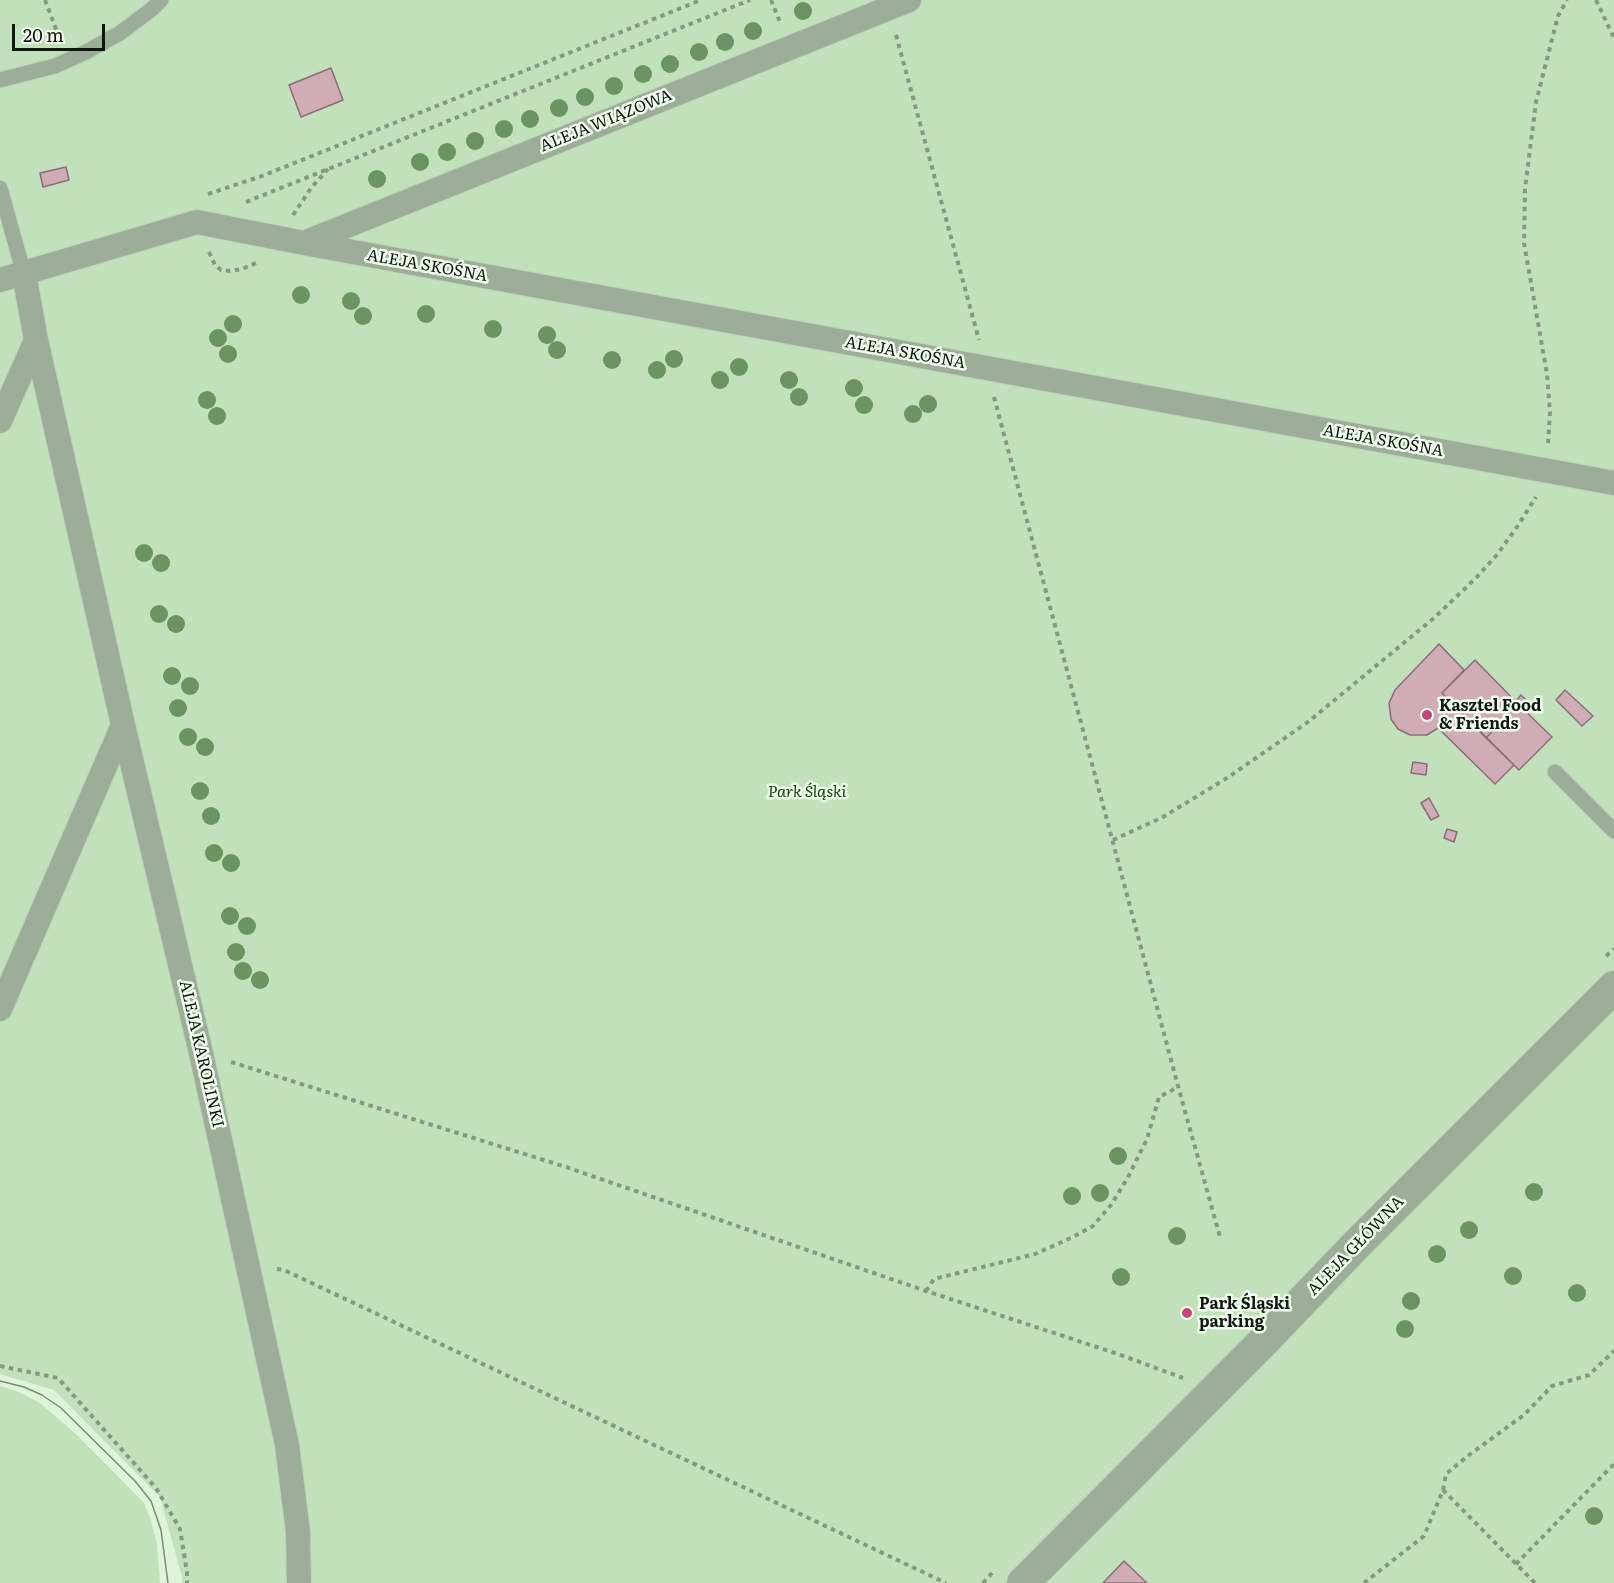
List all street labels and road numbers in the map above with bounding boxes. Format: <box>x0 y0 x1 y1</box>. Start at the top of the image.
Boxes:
street label: ALEJA WIĄZOWA <box>537 86 675 156</box>
street label: ALEJA SKOŚNA <box>365 246 489 286</box>
street label: ALEJA SKOŚNA <box>843 333 967 373</box>
street label: ALEJA SKOŚNA <box>1321 421 1445 461</box>
street label: ALEJA KAROLINKI <box>175 978 227 1130</box>
street label: ALEJA GŁÓWNA <box>1304 1192 1408 1300</box>

